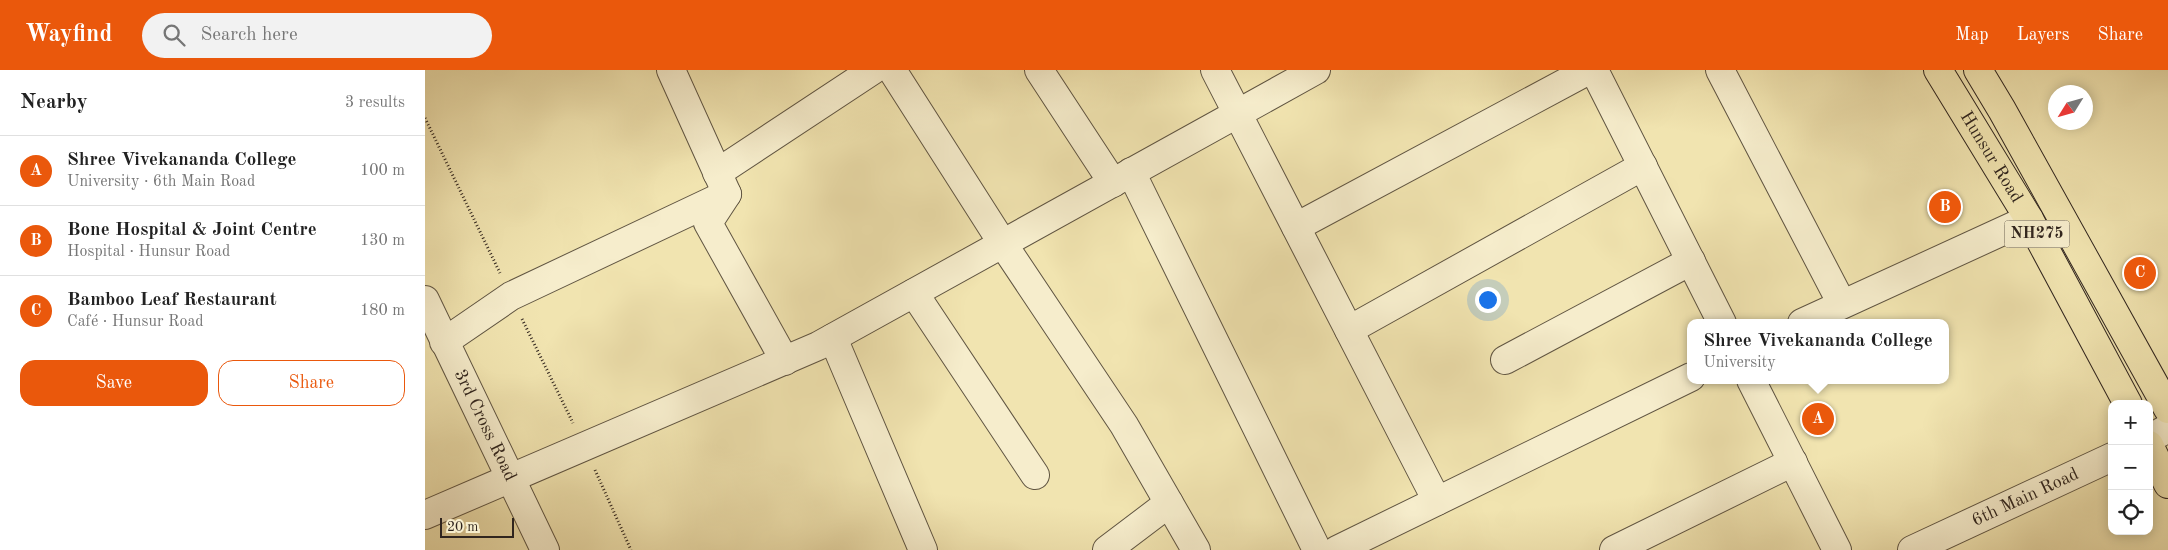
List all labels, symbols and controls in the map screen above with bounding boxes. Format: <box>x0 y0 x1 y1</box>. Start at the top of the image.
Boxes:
search box <box>142 13 492 58</box>
icon: search <box>160 21 188 49</box>
text: Wayfind <box>25 23 112 47</box>
text: Search here <box>200 26 298 45</box>
text: Map <box>1955 26 1989 44</box>
text: Layers <box>2017 26 2069 44</box>
text: Share <box>2097 26 2143 44</box>
north arrow <box>2048 85 2093 130</box>
text: Nearby <box>20 92 88 113</box>
text: 3 results <box>345 95 405 111</box>
street label: Hunsur Road <box>1956 108 2026 206</box>
text: Shree Vivekananda College <box>67 151 297 170</box>
text: A <box>30 163 42 179</box>
text: 100 m <box>360 163 405 179</box>
text: University · 6th Main Road <box>67 174 255 190</box>
pin: B <box>1929 188 1961 226</box>
road number: NH275 <box>2005 220 2069 248</box>
text: Bone Hospital & Joint Centre <box>67 221 317 240</box>
text: B <box>30 233 42 249</box>
text: 130 m <box>360 233 405 249</box>
text: Hospital · Hunsur Road <box>67 244 230 260</box>
pin: C <box>2124 254 2156 292</box>
your location <box>1475 287 1501 313</box>
text: Bamboo Leaf Restaurant <box>67 291 277 310</box>
text: C <box>31 303 41 319</box>
text: 180 m <box>360 303 405 319</box>
text: Café · Hunsur Road <box>67 314 204 330</box>
popup <box>1687 319 1949 384</box>
text: Shree Vivekananda College <box>1703 332 1933 351</box>
text: University <box>1703 355 1776 371</box>
button: Save <box>20 360 208 406</box>
button: Share <box>218 360 405 406</box>
street label: 3rd Cross Road <box>451 367 520 484</box>
pin: A <box>1802 400 1834 438</box>
map controls <box>2108 400 2153 535</box>
button: + <box>2108 400 2153 445</box>
button: − <box>2108 445 2153 490</box>
street label: 6th Main Road <box>1969 465 2081 530</box>
button: locate <box>2108 490 2153 535</box>
scale bar <box>440 515 514 538</box>
text: 20 m <box>447 520 478 534</box>

